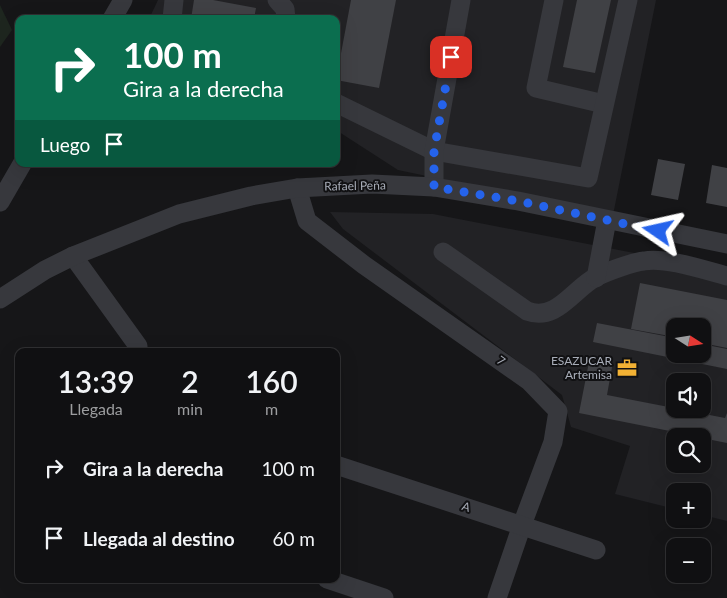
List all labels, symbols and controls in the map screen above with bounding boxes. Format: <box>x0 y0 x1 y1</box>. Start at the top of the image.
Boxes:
text: 100 m <box>123 33 222 75</box>
icon: right <box>40 35 105 100</box>
pin <box>430 36 472 78</box>
icon: arrive <box>437 43 465 71</box>
text: Gira a la derecha <box>123 75 284 102</box>
icon: arrive <box>100 130 128 158</box>
text: Luego <box>40 133 90 156</box>
street label: Rafael Peña <box>324 177 386 194</box>
position arrow <box>631 204 683 256</box>
north arrow <box>666 318 711 362</box>
map controls <box>666 318 711 583</box>
street label: 7 <box>494 352 508 369</box>
place label: ESAZUCAR Artemisa <box>551 353 612 382</box>
office icon: ESAZUCAR Artemisa <box>616 357 638 379</box>
text: 13:39 <box>57 363 135 399</box>
text: 2 <box>181 363 199 399</box>
text: 160 <box>245 363 298 399</box>
button: sound <box>666 373 711 418</box>
text: Llegada <box>69 399 123 418</box>
text: min <box>177 399 203 418</box>
text: m <box>265 399 278 418</box>
button: search <box>666 428 711 473</box>
icon: right <box>40 454 68 482</box>
text: Gira a la derecha <box>83 457 223 480</box>
text: 100 m <box>261 457 315 480</box>
button: + <box>666 483 711 528</box>
street label: A <box>460 498 473 515</box>
icon: arrive <box>40 524 68 552</box>
text: Llegada al destino <box>83 527 235 550</box>
text: 60 m <box>272 527 315 550</box>
button: − <box>666 538 711 583</box>

